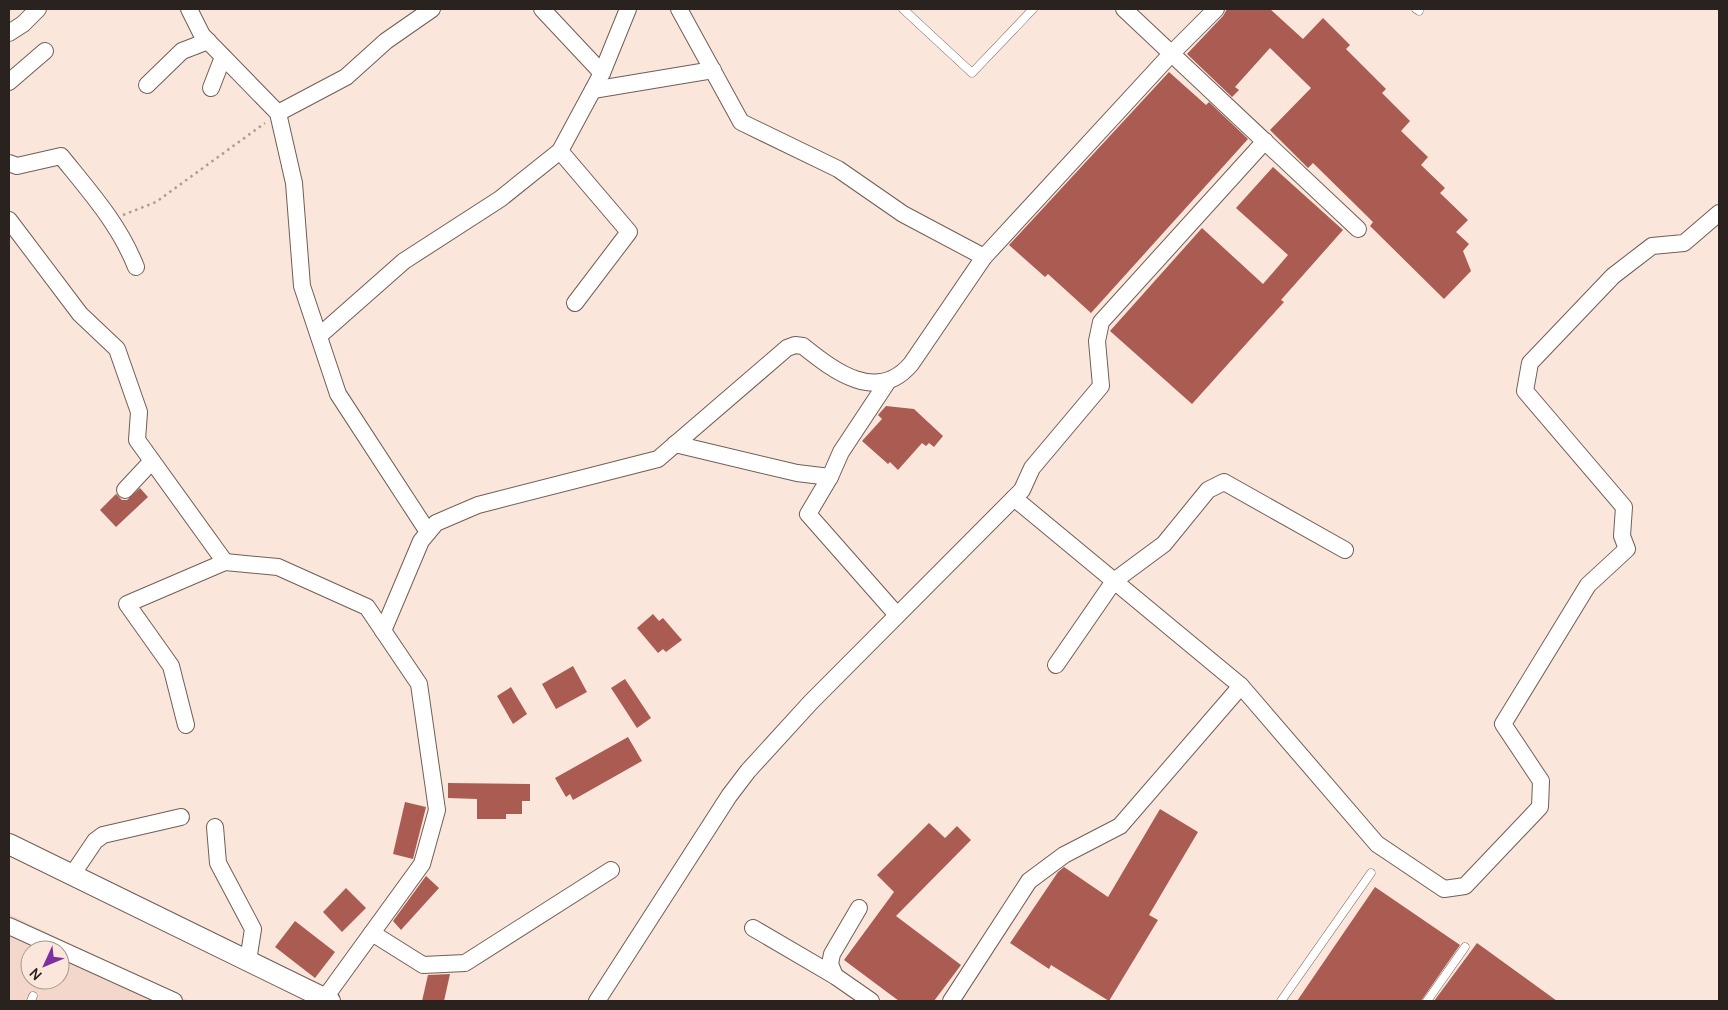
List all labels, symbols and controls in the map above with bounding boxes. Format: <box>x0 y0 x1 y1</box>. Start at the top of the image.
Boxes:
north arrow <box>20 940 70 990</box>
text: N <box>25 964 46 985</box>

